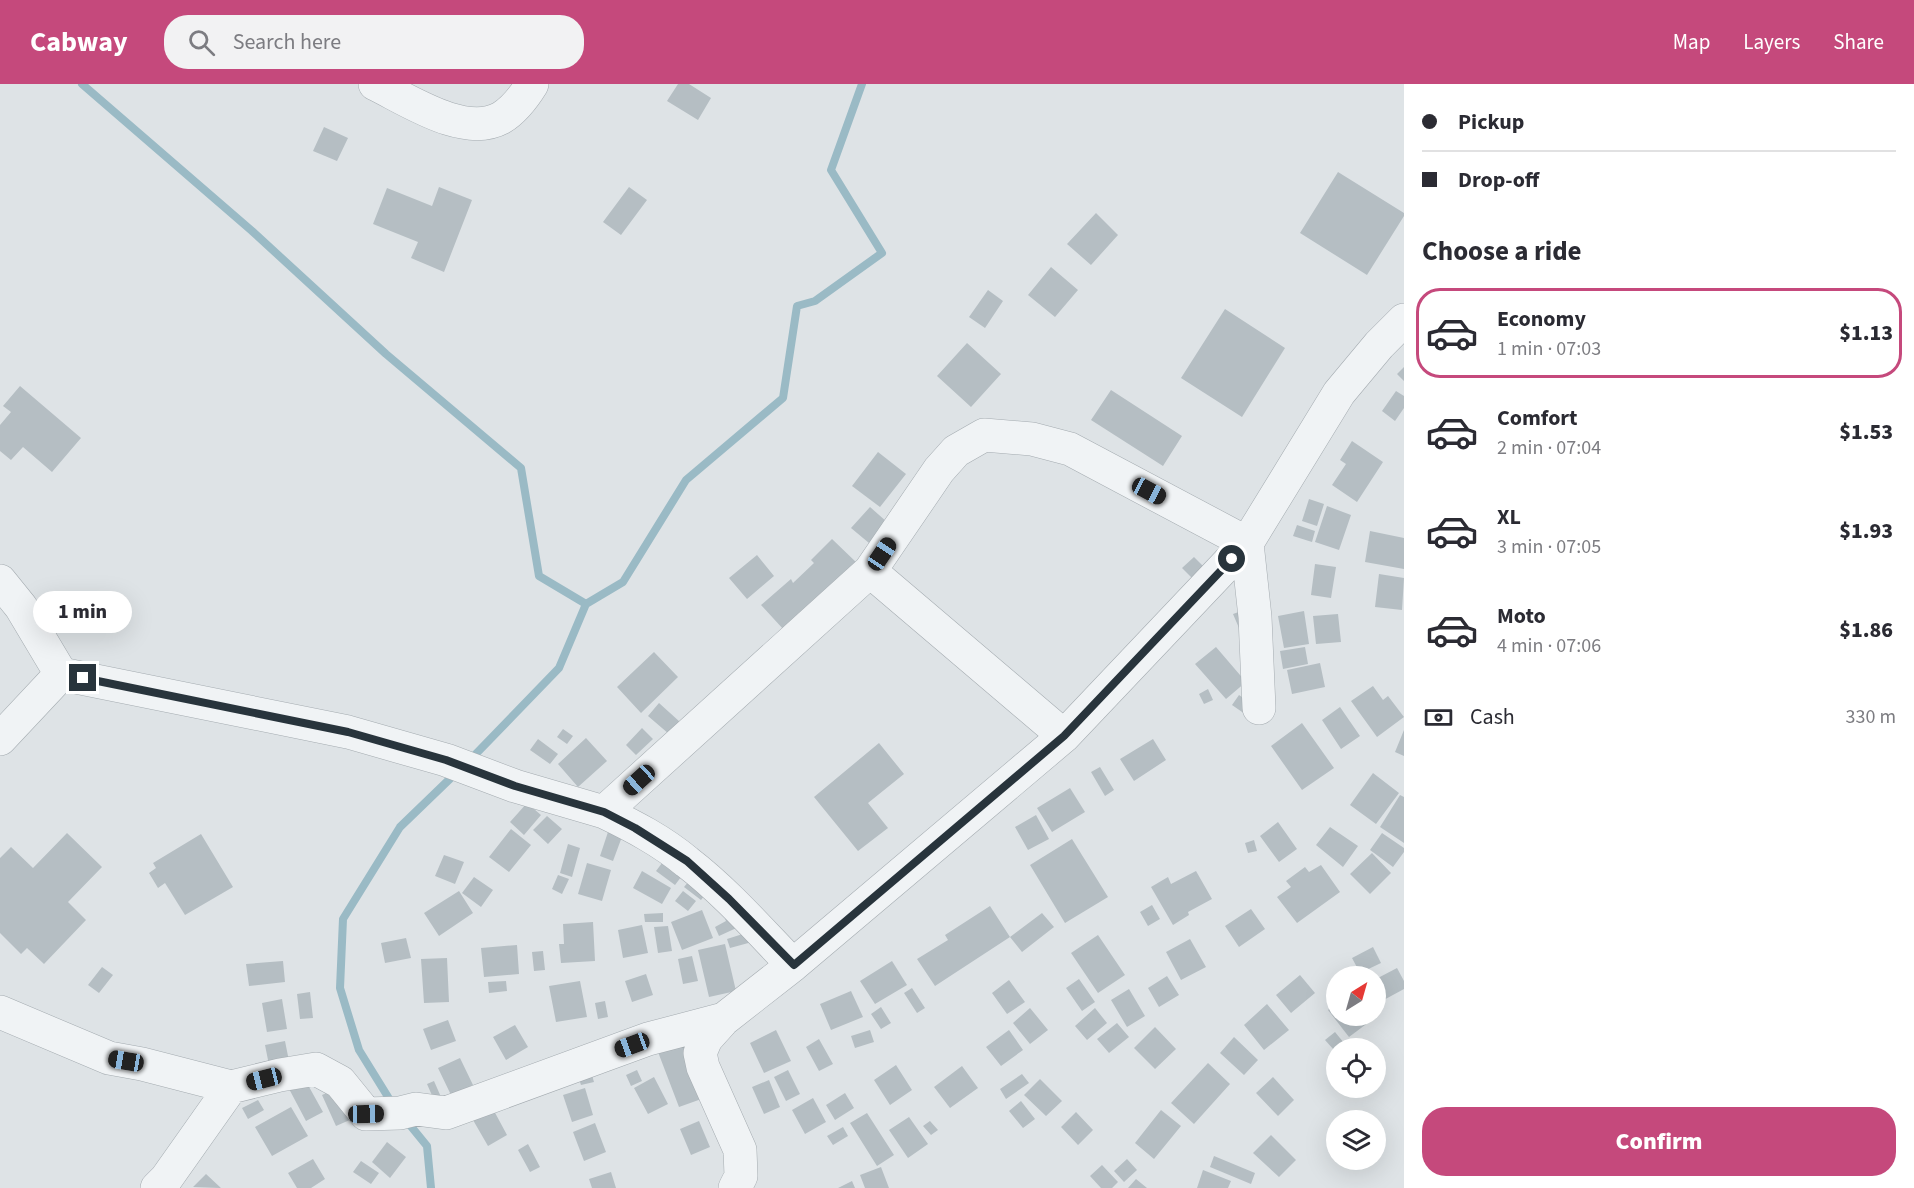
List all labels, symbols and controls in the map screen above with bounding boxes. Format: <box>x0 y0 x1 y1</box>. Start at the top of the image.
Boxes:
search box <box>164 15 584 69</box>
text: Cabway <box>30 22 128 62</box>
icon: search <box>185 26 218 59</box>
text: Search here <box>233 26 341 58</box>
text: Map <box>1673 27 1710 57</box>
text: Layers <box>1743 27 1800 57</box>
text: Share <box>1833 27 1884 57</box>
text: Pickup <box>1458 106 1524 138</box>
text: Drop-off <box>1458 164 1539 196</box>
text: Choose a ride <box>1422 232 1582 271</box>
text: Economy <box>1497 303 1586 335</box>
icon: car <box>1425 306 1479 360</box>
text: $1.13 <box>1839 317 1893 349</box>
text: 1 min · 07:03 <box>1497 335 1601 363</box>
text: Comfort <box>1497 402 1578 434</box>
icon: car <box>1425 405 1479 459</box>
text: $1.53 <box>1839 416 1893 448</box>
text: 2 min · 07:04 <box>1497 434 1601 462</box>
car <box>1129 475 1169 507</box>
text: XL <box>1497 501 1521 533</box>
icon: car <box>1425 504 1479 558</box>
text: $1.93 <box>1839 515 1893 547</box>
text: 3 min · 07:05 <box>1497 533 1601 561</box>
car <box>864 534 900 574</box>
route start <box>1218 545 1245 572</box>
callout: 1 min <box>34 591 132 633</box>
text: 1 min <box>58 598 107 626</box>
text: Moto <box>1497 600 1546 632</box>
icon: car <box>1425 603 1479 657</box>
text: $1.86 <box>1839 614 1893 646</box>
text: 4 min · 07:06 <box>1497 632 1601 660</box>
route end <box>69 664 96 691</box>
icon: cash <box>1422 701 1455 734</box>
text: Cash <box>1470 701 1515 733</box>
text: 330 m <box>1846 703 1896 731</box>
car <box>620 761 658 799</box>
north arrow <box>1326 966 1386 1026</box>
map controls <box>1326 966 1386 1170</box>
car <box>612 1030 652 1060</box>
button: locate <box>1326 1038 1386 1098</box>
car <box>107 1049 145 1073</box>
car <box>244 1066 284 1092</box>
car <box>348 1105 384 1123</box>
button: Confirm <box>1422 1107 1896 1176</box>
button: layers <box>1326 1110 1386 1170</box>

